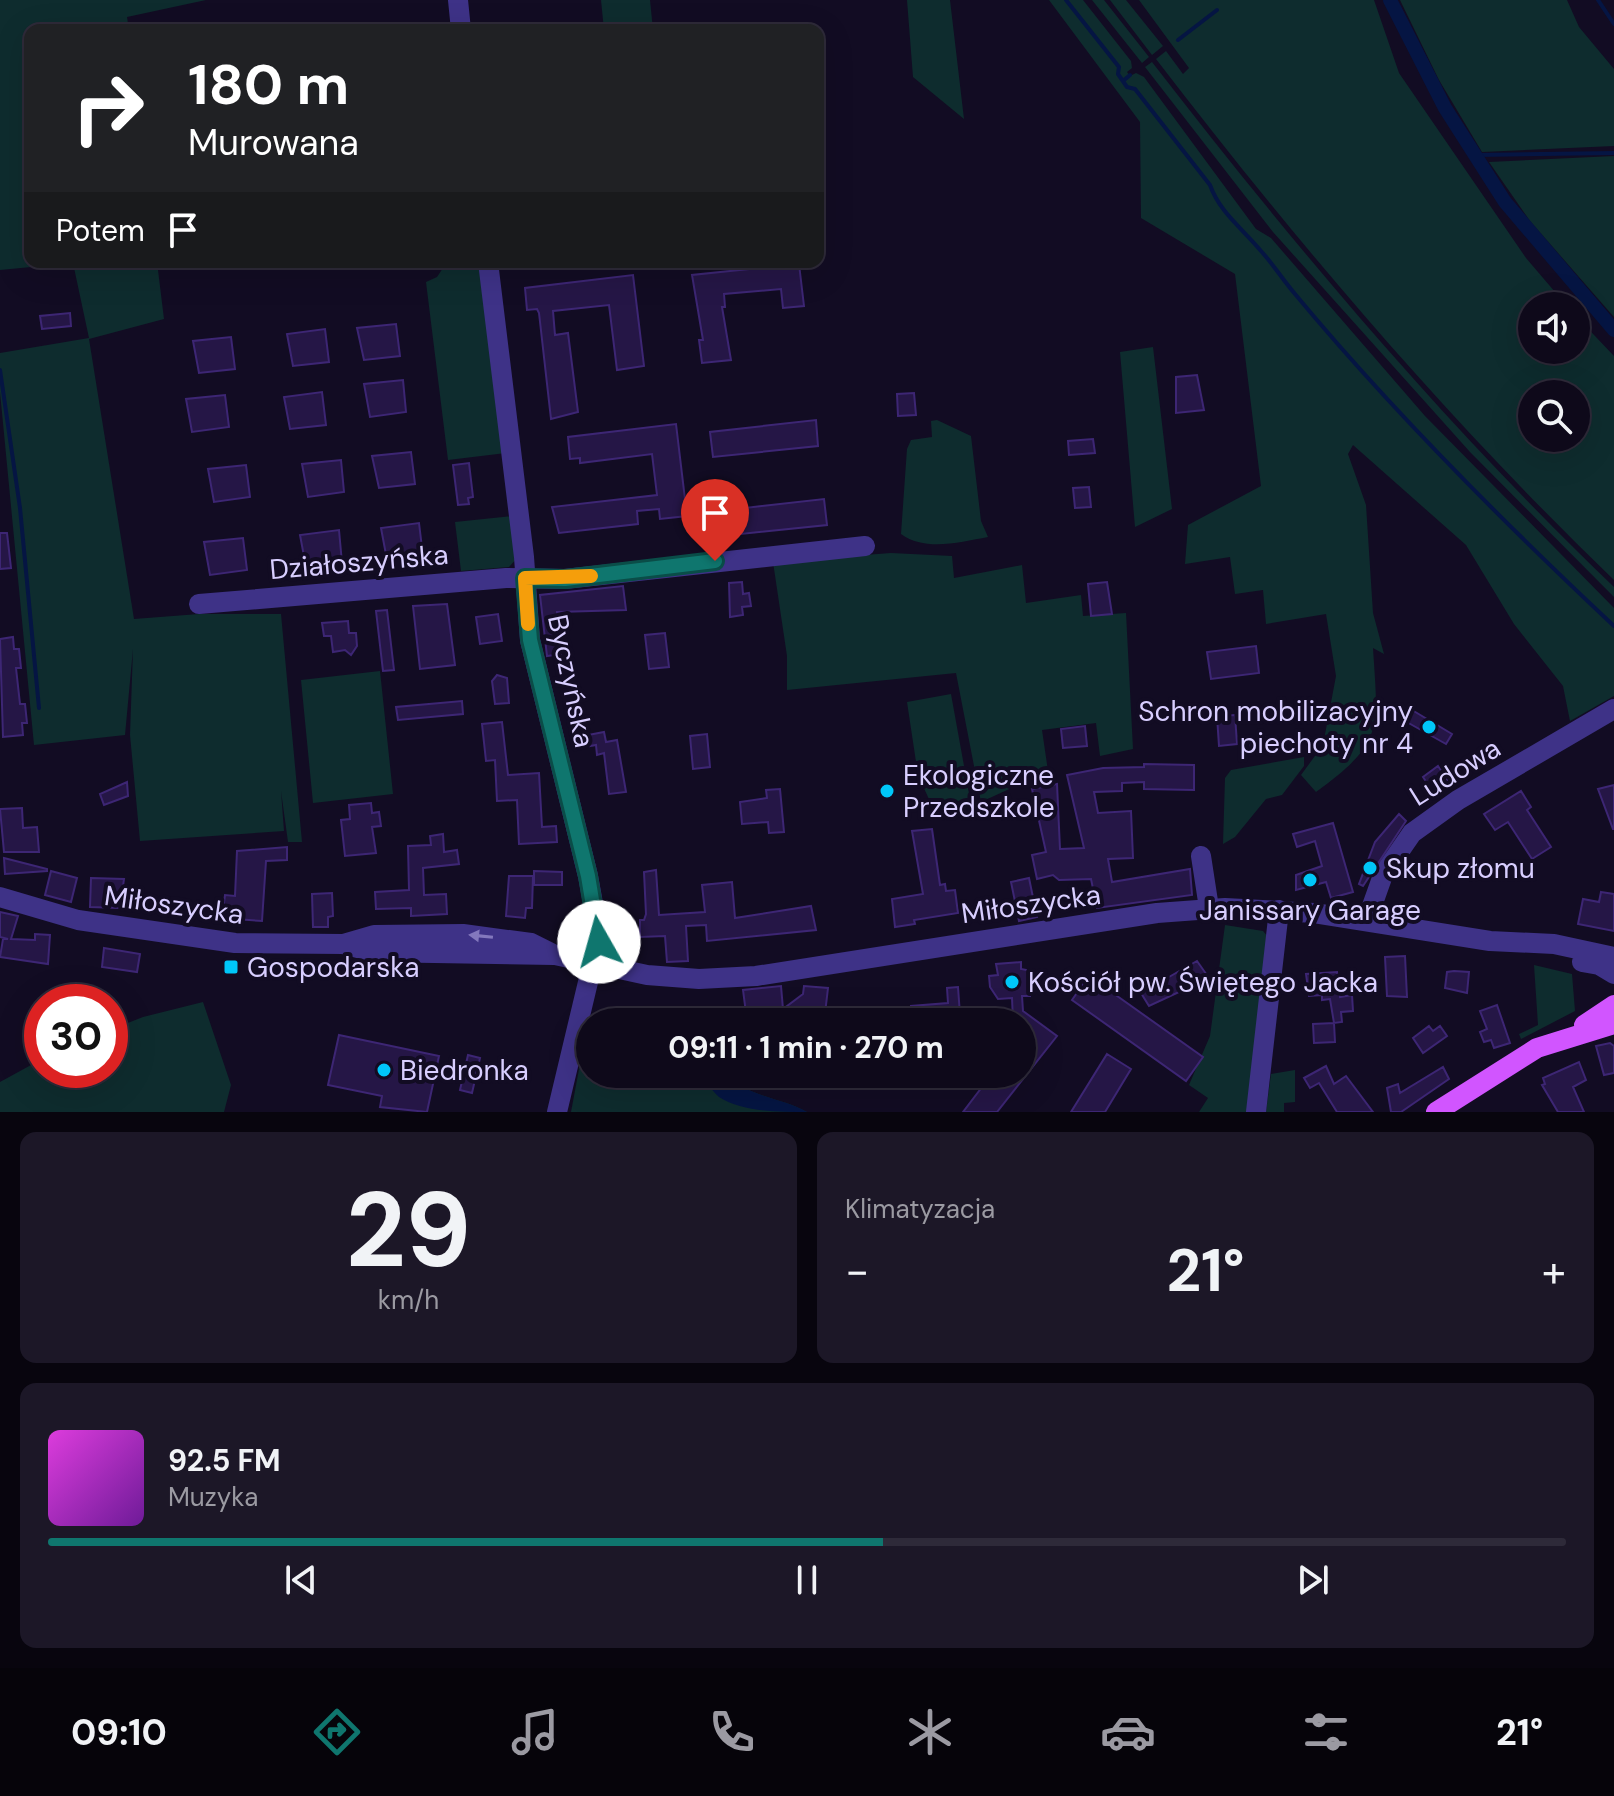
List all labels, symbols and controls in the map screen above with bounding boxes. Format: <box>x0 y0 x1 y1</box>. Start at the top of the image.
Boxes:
text: 180 m <box>188 48 349 121</box>
icon: right <box>56 56 160 160</box>
text: Murowana <box>188 119 359 166</box>
icon: arrive <box>161 208 205 252</box>
text: Potem <box>56 211 145 250</box>
map controls <box>1518 292 1590 452</box>
button: sound <box>1518 292 1590 364</box>
button: search <box>1518 380 1590 452</box>
pin <box>681 479 749 561</box>
icon: arrive <box>693 491 737 535</box>
street label: Działoszyńska <box>268 536 450 588</box>
street label: Byczyńska <box>539 611 603 751</box>
place label: Schron mobilizacyjny piechoty nr 4 <box>1138 693 1413 762</box>
marker: Schron mobilizacyjny piechoty nr 4 <box>1420 718 1438 736</box>
street label: Ludowa <box>1403 730 1507 814</box>
place label: Ekologiczne Przedszkole <box>903 757 1055 826</box>
marker: Ekologiczne Przedszkole <box>878 782 896 800</box>
place label: Skup złomu <box>1386 850 1535 887</box>
marker: Skup złomu <box>1361 859 1379 877</box>
marker: Janissary Garage <box>1301 871 1319 889</box>
street label: Miłoszycka <box>959 876 1103 932</box>
street label: Miłoszycka <box>102 877 246 933</box>
place label: Janissary Garage <box>1199 892 1421 929</box>
position arrow <box>557 900 641 984</box>
one-way arrow <box>468 929 493 942</box>
place label: Gospodarska <box>247 949 419 986</box>
marker: Gospodarska <box>222 958 240 976</box>
place label: Kościół pw. Świętego Jacka <box>1028 964 1378 1001</box>
marker: Kościół pw. Świętego Jacka <box>1003 973 1021 991</box>
speed limit sign: 30 <box>24 984 128 1088</box>
text: 09:11 · 1 min · 270 m <box>668 1028 944 1067</box>
place label: Biedronka <box>400 1052 529 1089</box>
marker: Biedronka <box>375 1061 393 1079</box>
text: 29 <box>346 1163 471 1298</box>
text: Klimatyzacja <box>845 1192 995 1226</box>
text: 21° <box>1166 1231 1245 1310</box>
text: − <box>845 1242 869 1300</box>
text: + <box>1542 1242 1566 1300</box>
text: km/h <box>378 1283 439 1317</box>
text: 92.5 FM <box>168 1441 281 1480</box>
text: Muzyka <box>168 1480 258 1514</box>
icon: previous <box>279 1558 323 1602</box>
icon: pause <box>785 1558 829 1602</box>
icon: next <box>1291 1558 1335 1602</box>
icon: directions <box>309 1704 365 1760</box>
icon: music <box>507 1704 563 1760</box>
icon: phone <box>704 1704 760 1760</box>
icon: climate <box>902 1704 958 1760</box>
icon: car <box>1100 1704 1156 1760</box>
icon: filters <box>1298 1704 1354 1760</box>
text: 09:10 <box>71 1709 167 1756</box>
text: 21° <box>1496 1709 1543 1756</box>

